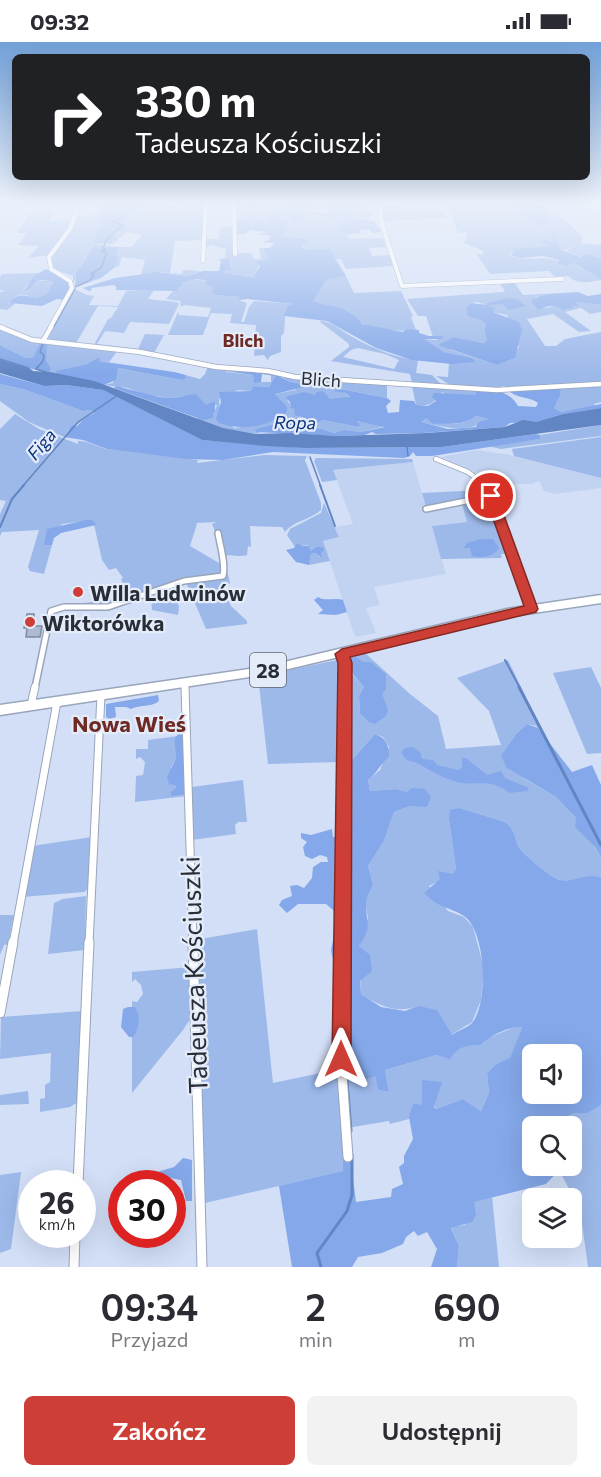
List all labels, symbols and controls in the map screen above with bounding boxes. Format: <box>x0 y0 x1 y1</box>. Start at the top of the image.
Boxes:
text: 09:32 <box>30 8 89 35</box>
text: 330 m <box>135 74 256 126</box>
icon: right <box>36 78 114 156</box>
text: Tadeusza Kościuszki <box>135 126 382 159</box>
district label: Blich <box>223 329 263 351</box>
street label: Blich <box>300 367 342 391</box>
water label: Ropa <box>274 411 316 433</box>
water label: Figa <box>22 424 60 464</box>
pin <box>465 470 516 521</box>
icon: arrive <box>474 479 507 512</box>
place label: Willa Ludwinów <box>90 580 246 605</box>
marker: Willa Ludwinów <box>71 585 85 599</box>
place label: Wiktorówka <box>42 610 164 635</box>
marker: Wiktorówka <box>23 615 37 629</box>
road number: 28 <box>250 653 286 687</box>
district label: Nowa Wieś <box>72 710 186 737</box>
street label: Tadeusza Kościuszki <box>173 856 213 1094</box>
position arrow <box>309 1027 373 1091</box>
map controls <box>522 1044 582 1248</box>
button: sound <box>522 1044 582 1104</box>
button: search <box>522 1116 582 1176</box>
speed limit sign: 30 <box>108 1170 186 1248</box>
text: 26 <box>39 1183 75 1220</box>
button: layers <box>522 1188 582 1248</box>
text: km/h <box>39 1215 75 1233</box>
text: 09:34 <box>100 1284 198 1328</box>
text: 2 <box>306 1284 326 1328</box>
text: 690 <box>433 1284 501 1328</box>
text: Przyjazd <box>110 1327 188 1351</box>
text: min <box>299 1327 333 1351</box>
text: m <box>458 1327 476 1351</box>
button: Zakończ <box>24 1396 295 1465</box>
button: Udostępnij <box>307 1396 577 1465</box>

